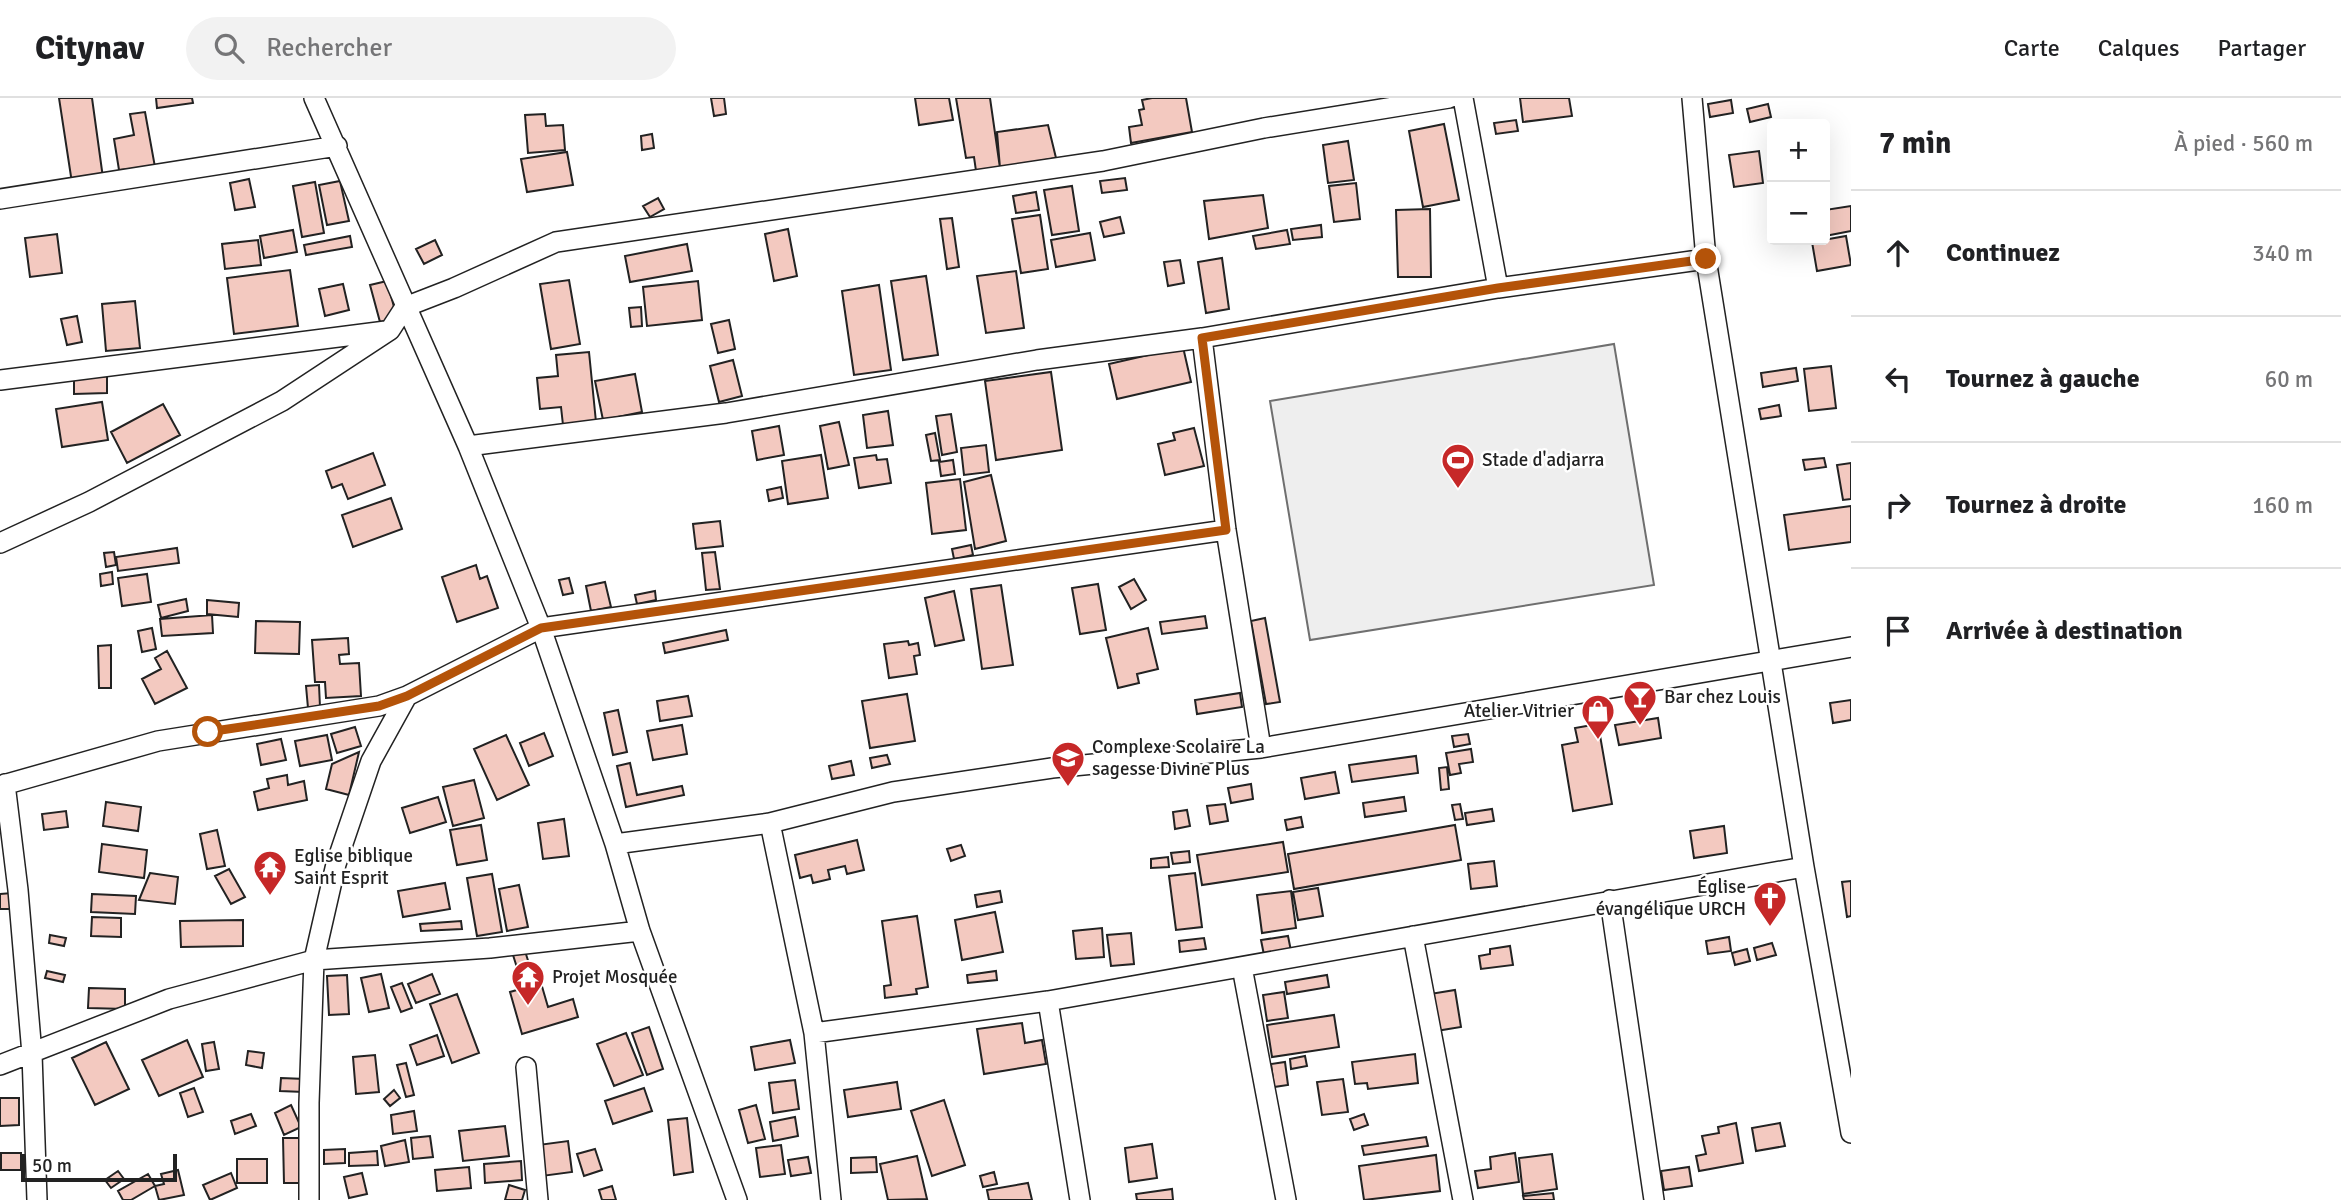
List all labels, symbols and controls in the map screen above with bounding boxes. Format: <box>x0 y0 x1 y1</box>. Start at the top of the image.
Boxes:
search box <box>186 17 676 80</box>
text: Citynav <box>35 28 144 69</box>
icon: search <box>210 29 248 67</box>
text: Rechercher <box>266 32 392 64</box>
text: Carte <box>2004 33 2060 63</box>
text: Calques <box>2098 33 2179 63</box>
text: Partager <box>2217 33 2306 63</box>
map controls <box>1767 119 1830 245</box>
button: + <box>1767 119 1830 182</box>
text: 7 min <box>1879 125 1951 162</box>
text: À pied · 560 m <box>2174 129 2313 158</box>
button: − <box>1767 182 1830 245</box>
icon: ahead <box>1879 234 1917 272</box>
text: Continuez <box>1946 237 2060 269</box>
text: 340 m <box>2252 239 2313 268</box>
route end <box>1690 243 1721 274</box>
icon: left <box>1879 360 1917 398</box>
text: Tournez à gauche <box>1946 363 2140 395</box>
text: 60 m <box>2265 365 2313 394</box>
sports icon: Stade d'adjarra <box>1439 441 1477 490</box>
place label: Stade d'adjarra <box>1482 448 1604 472</box>
icon: right <box>1879 486 1917 524</box>
text: Tournez à droite <box>1946 489 2126 521</box>
text: 160 m <box>2252 491 2313 520</box>
icon: arrive <box>1879 612 1917 650</box>
text: Arrivée à destination <box>1946 615 2183 647</box>
bar icon: Bar chez Louis <box>1621 678 1659 727</box>
place label: Bar chez Louis <box>1664 685 1781 709</box>
shop icon: Atelier Vitrier <box>1579 692 1617 741</box>
place label: Atelier Vitrier <box>1464 699 1574 723</box>
route start <box>192 716 223 747</box>
place label: Complexe Scolaire La sagesse Divine Plus <box>1092 735 1265 781</box>
school or university icon: Complexe Scolaire La sagesse Divine Plus <box>1049 739 1087 788</box>
place label: Eglise biblique Saint Esprit <box>294 844 413 890</box>
temple icon: Eglise biblique Saint Esprit <box>251 848 289 897</box>
place label: Église évangélique URCH <box>1596 875 1746 921</box>
church icon: Église évangélique URCH <box>1751 879 1789 928</box>
temple icon: Projet Mosquée <box>509 958 547 1007</box>
place label: Projet Mosquée <box>552 965 678 989</box>
scale bar <box>21 1151 177 1183</box>
text: 50 m <box>32 1154 72 1178</box>

